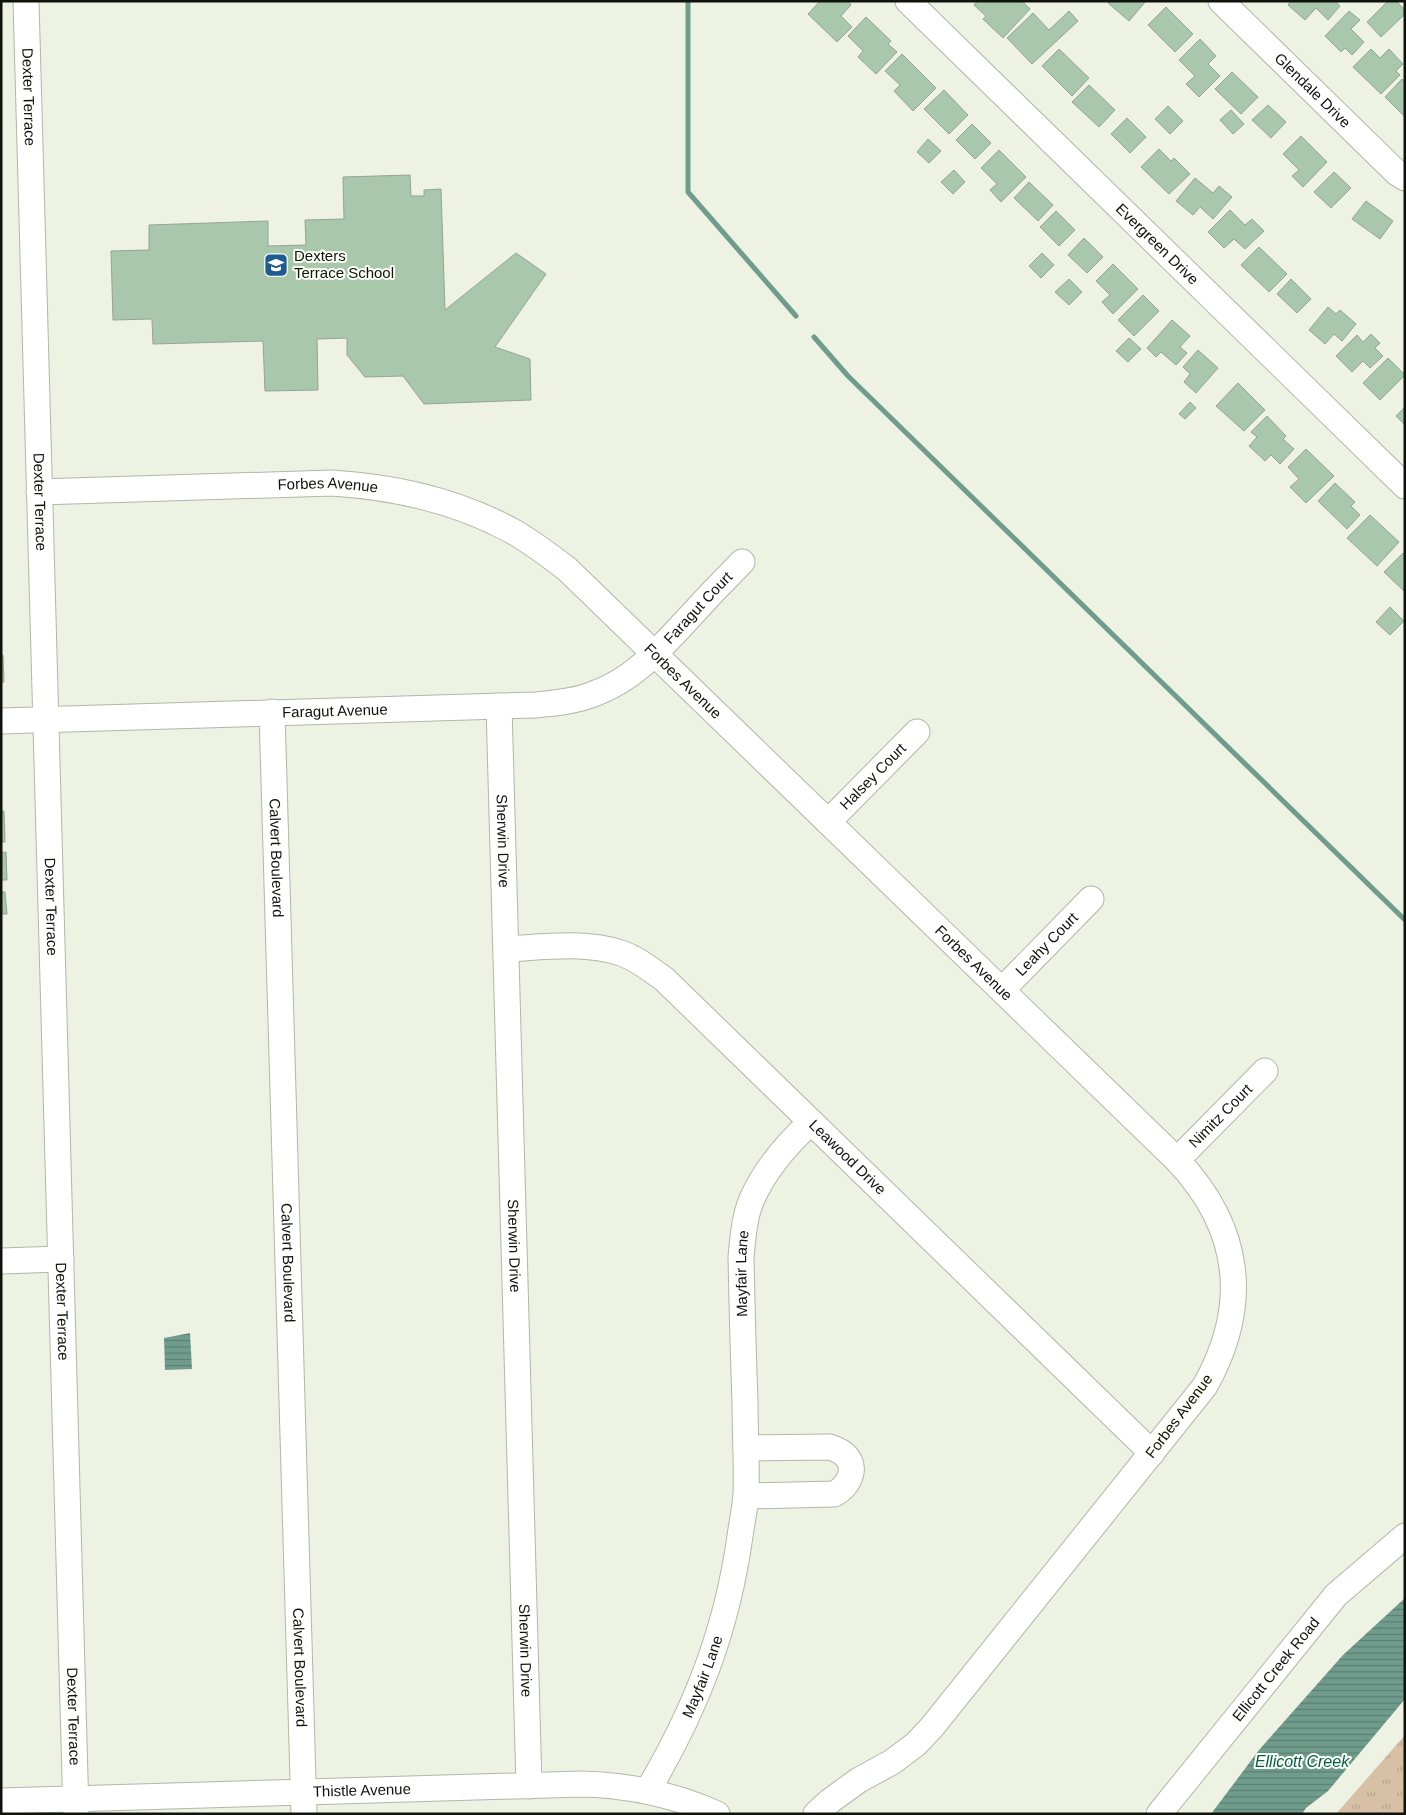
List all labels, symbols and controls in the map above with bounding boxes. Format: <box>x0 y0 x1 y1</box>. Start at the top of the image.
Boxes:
street label: Dexter Terrace <box>19 48 39 146</box>
street label: Glendale Drive <box>1271 49 1354 131</box>
street label: Evergreen Drive <box>1113 200 1202 288</box>
place label: Dexters Terrace School <box>294 247 394 281</box>
school or university icon: Dexters Terrace School <box>263 252 289 278</box>
street label: Dexter Terrace <box>30 453 50 551</box>
street label: Forbes Avenue <box>277 474 379 496</box>
street label: Faragut Court <box>660 567 736 647</box>
street label: Forbes Avenue <box>641 640 725 722</box>
street label: Faragut Avenue <box>282 700 388 721</box>
street label: Halsey Court <box>836 739 910 813</box>
street label: Sherwin Drive <box>493 794 513 888</box>
street label: Calvert Boulevard <box>267 798 287 918</box>
street label: Dexter Terrace <box>42 857 61 956</box>
street label: Leahy Court <box>1012 908 1082 979</box>
street label: Forbes Avenue <box>932 921 1016 1004</box>
street label: Nimitz Court <box>1185 1080 1256 1151</box>
street label: Leawood Drive <box>806 1116 890 1198</box>
street label: Sherwin Drive <box>505 1199 524 1293</box>
street label: Calvert Boulevard <box>278 1203 299 1323</box>
street label: Mayfair Lane <box>732 1229 752 1317</box>
street label: Dexter Terrace <box>53 1262 72 1361</box>
street label: Forbes Avenue <box>1142 1370 1216 1461</box>
street label: Sherwin Drive <box>516 1604 536 1698</box>
street label: Calvert Boulevard <box>290 1608 310 1727</box>
street label: Ellicott Creek Road <box>1229 1614 1323 1724</box>
street label: Mayfair Lane <box>679 1633 726 1720</box>
street label: Dexter Terrace <box>64 1667 84 1766</box>
water label: Ellicott Creek <box>1255 1753 1350 1770</box>
street label: Thistle Avenue <box>313 1780 411 1800</box>

